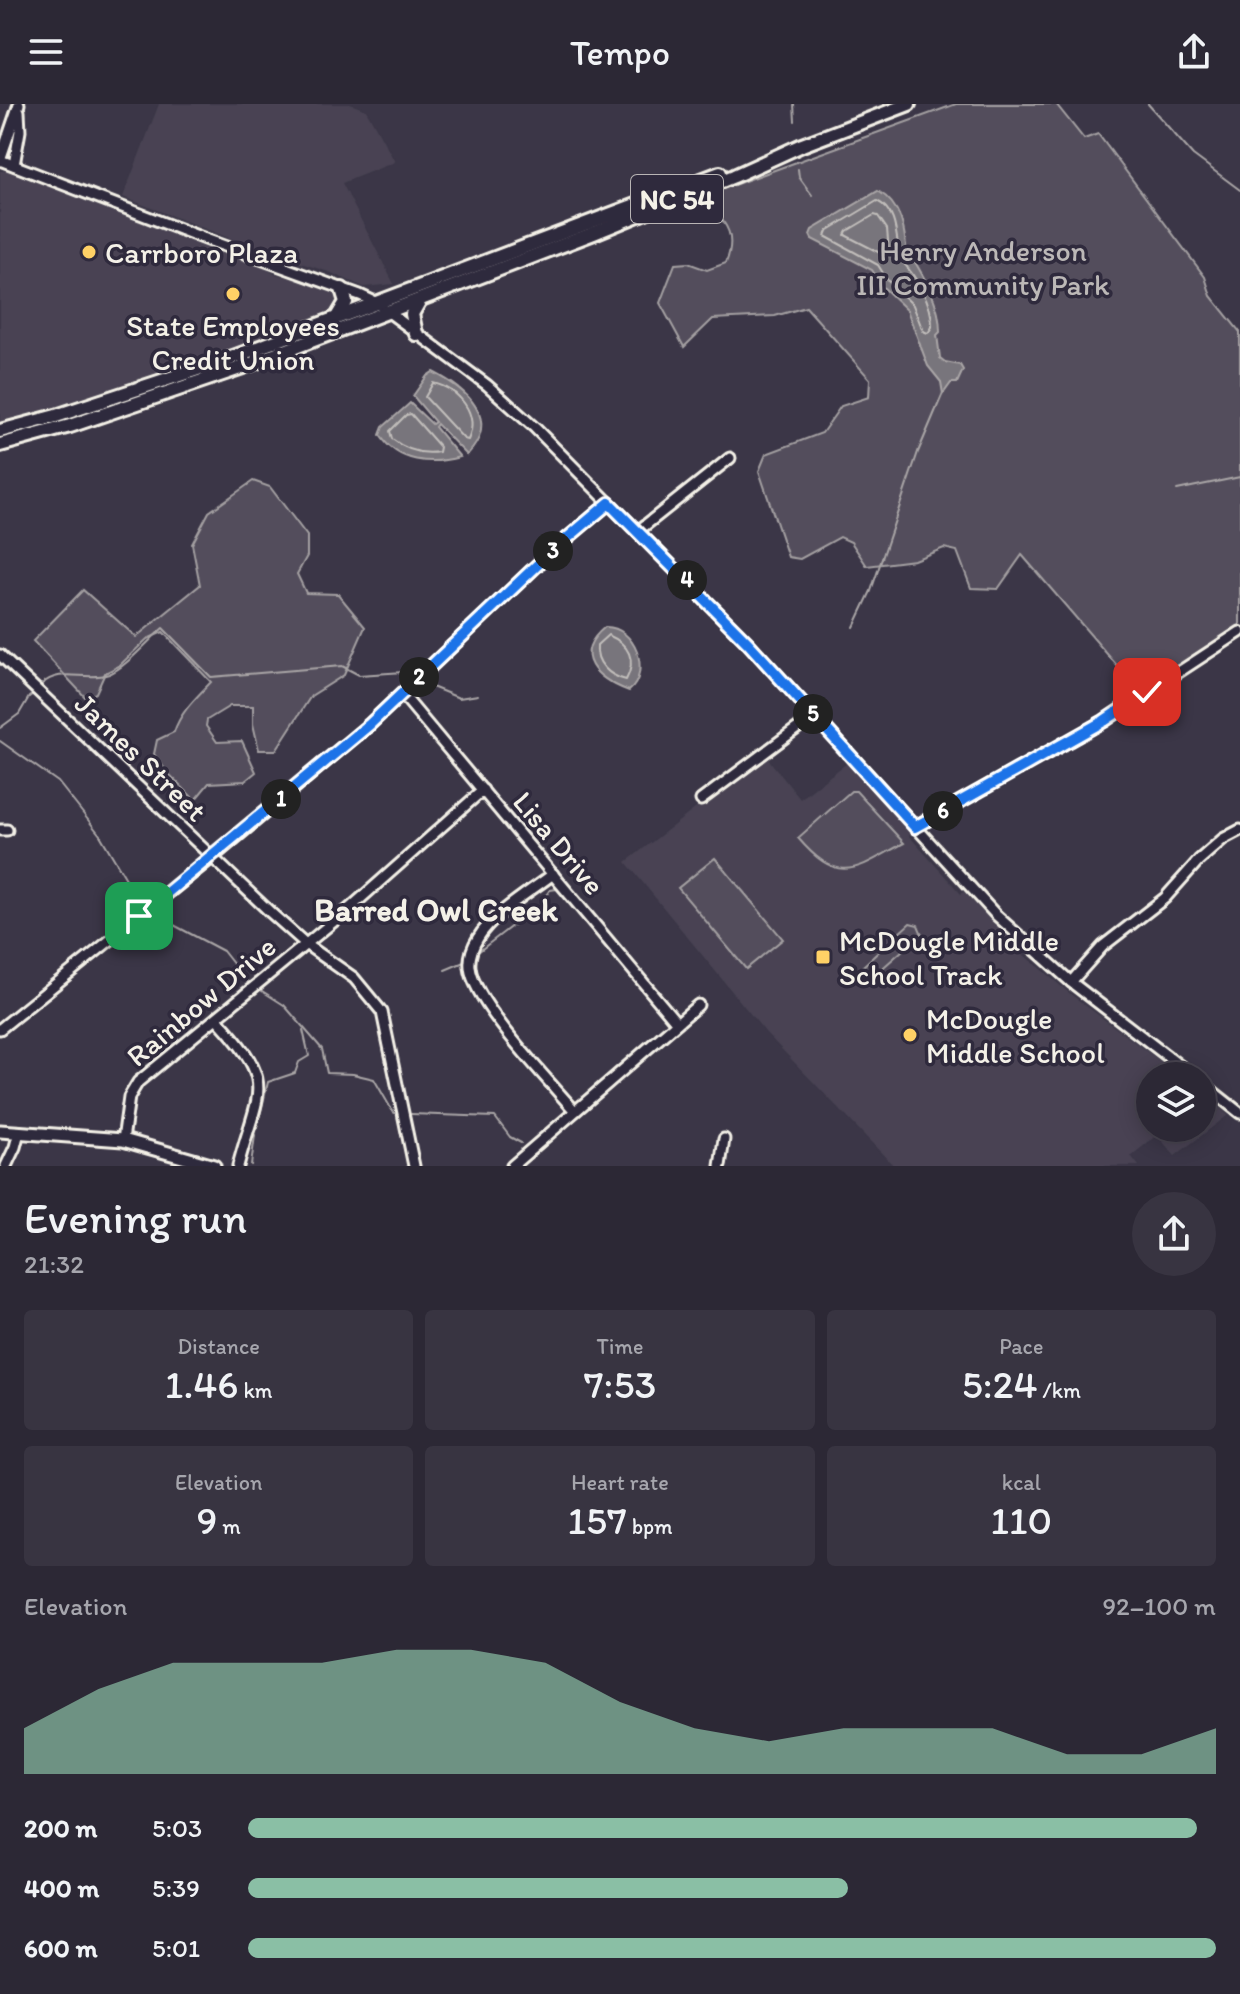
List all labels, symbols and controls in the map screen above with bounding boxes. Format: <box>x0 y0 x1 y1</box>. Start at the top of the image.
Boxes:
icon: menu <box>24 30 68 74</box>
icon: share <box>1172 30 1216 74</box>
text: Tempo <box>570 31 670 74</box>
road number: NC 54 <box>631 175 723 223</box>
park label: Henry Anderson III Community Park <box>856 232 1110 303</box>
place label: Carrboro Plaza <box>105 234 298 271</box>
marker: Carrboro Plaza <box>80 243 98 261</box>
marker: State Employees Credit Union <box>224 285 242 303</box>
place label: State Employees Credit Union <box>126 307 340 378</box>
pin: 3 <box>533 531 573 571</box>
text: 3 <box>547 537 559 564</box>
pin: 4 <box>667 560 707 600</box>
text: 4 <box>680 566 694 593</box>
pin: 2 <box>399 657 439 697</box>
pin <box>1113 658 1181 726</box>
text: 2 <box>413 663 425 690</box>
icon: check <box>1125 670 1169 714</box>
street label: James Street <box>67 685 215 829</box>
pin: 5 <box>793 694 833 734</box>
text: 5 <box>807 700 819 727</box>
pin: 1 <box>261 779 301 819</box>
street label: Lisa Drive <box>505 784 613 902</box>
text: 1 <box>276 785 286 812</box>
pin: 6 <box>923 791 963 831</box>
text: 6 <box>937 797 949 824</box>
pin <box>105 882 173 950</box>
district label: Barred Owl Creek <box>314 891 558 929</box>
icon: arrive <box>117 894 161 938</box>
place label: McDougle Middle School Track <box>839 922 1059 993</box>
street label: Rainbow Drive <box>119 928 283 1074</box>
marker: McDougle Middle School Track <box>814 948 832 966</box>
place label: McDougle Middle School <box>926 1000 1105 1071</box>
marker: McDougle Middle School <box>901 1026 919 1044</box>
map controls <box>1136 1062 1216 1142</box>
button: layers <box>1136 1062 1216 1142</box>
text: Evening run <box>24 1191 247 1244</box>
button: share <box>1132 1192 1216 1276</box>
text: 21:32 <box>24 1248 84 1280</box>
text: Distance <box>177 1333 260 1360</box>
text: Time <box>597 1333 643 1360</box>
text: Pace <box>999 1333 1043 1360</box>
text: 1.46 <box>165 1360 238 1408</box>
text: 7:53 <box>584 1360 656 1408</box>
text: 5:24 <box>962 1360 1038 1408</box>
text: km <box>238 1377 272 1404</box>
text: /km <box>1038 1377 1081 1404</box>
text: Elevation <box>175 1469 262 1496</box>
text: Heart rate <box>571 1469 669 1496</box>
text: kcal <box>1002 1469 1041 1496</box>
text: 9 <box>196 1496 217 1544</box>
text: 157 <box>567 1496 627 1544</box>
text: 110 <box>990 1496 1052 1544</box>
text: m <box>217 1513 241 1540</box>
text: bpm <box>627 1513 673 1540</box>
text: Elevation <box>24 1590 127 1622</box>
text: 92–100 m <box>1102 1590 1216 1622</box>
text: 200 m <box>24 1812 97 1844</box>
text: 5:03 <box>152 1812 202 1844</box>
text: 400 m <box>24 1872 99 1904</box>
text: 5:39 <box>152 1872 200 1904</box>
text: 600 m <box>24 1932 98 1964</box>
text: 5:01 <box>152 1932 200 1964</box>

